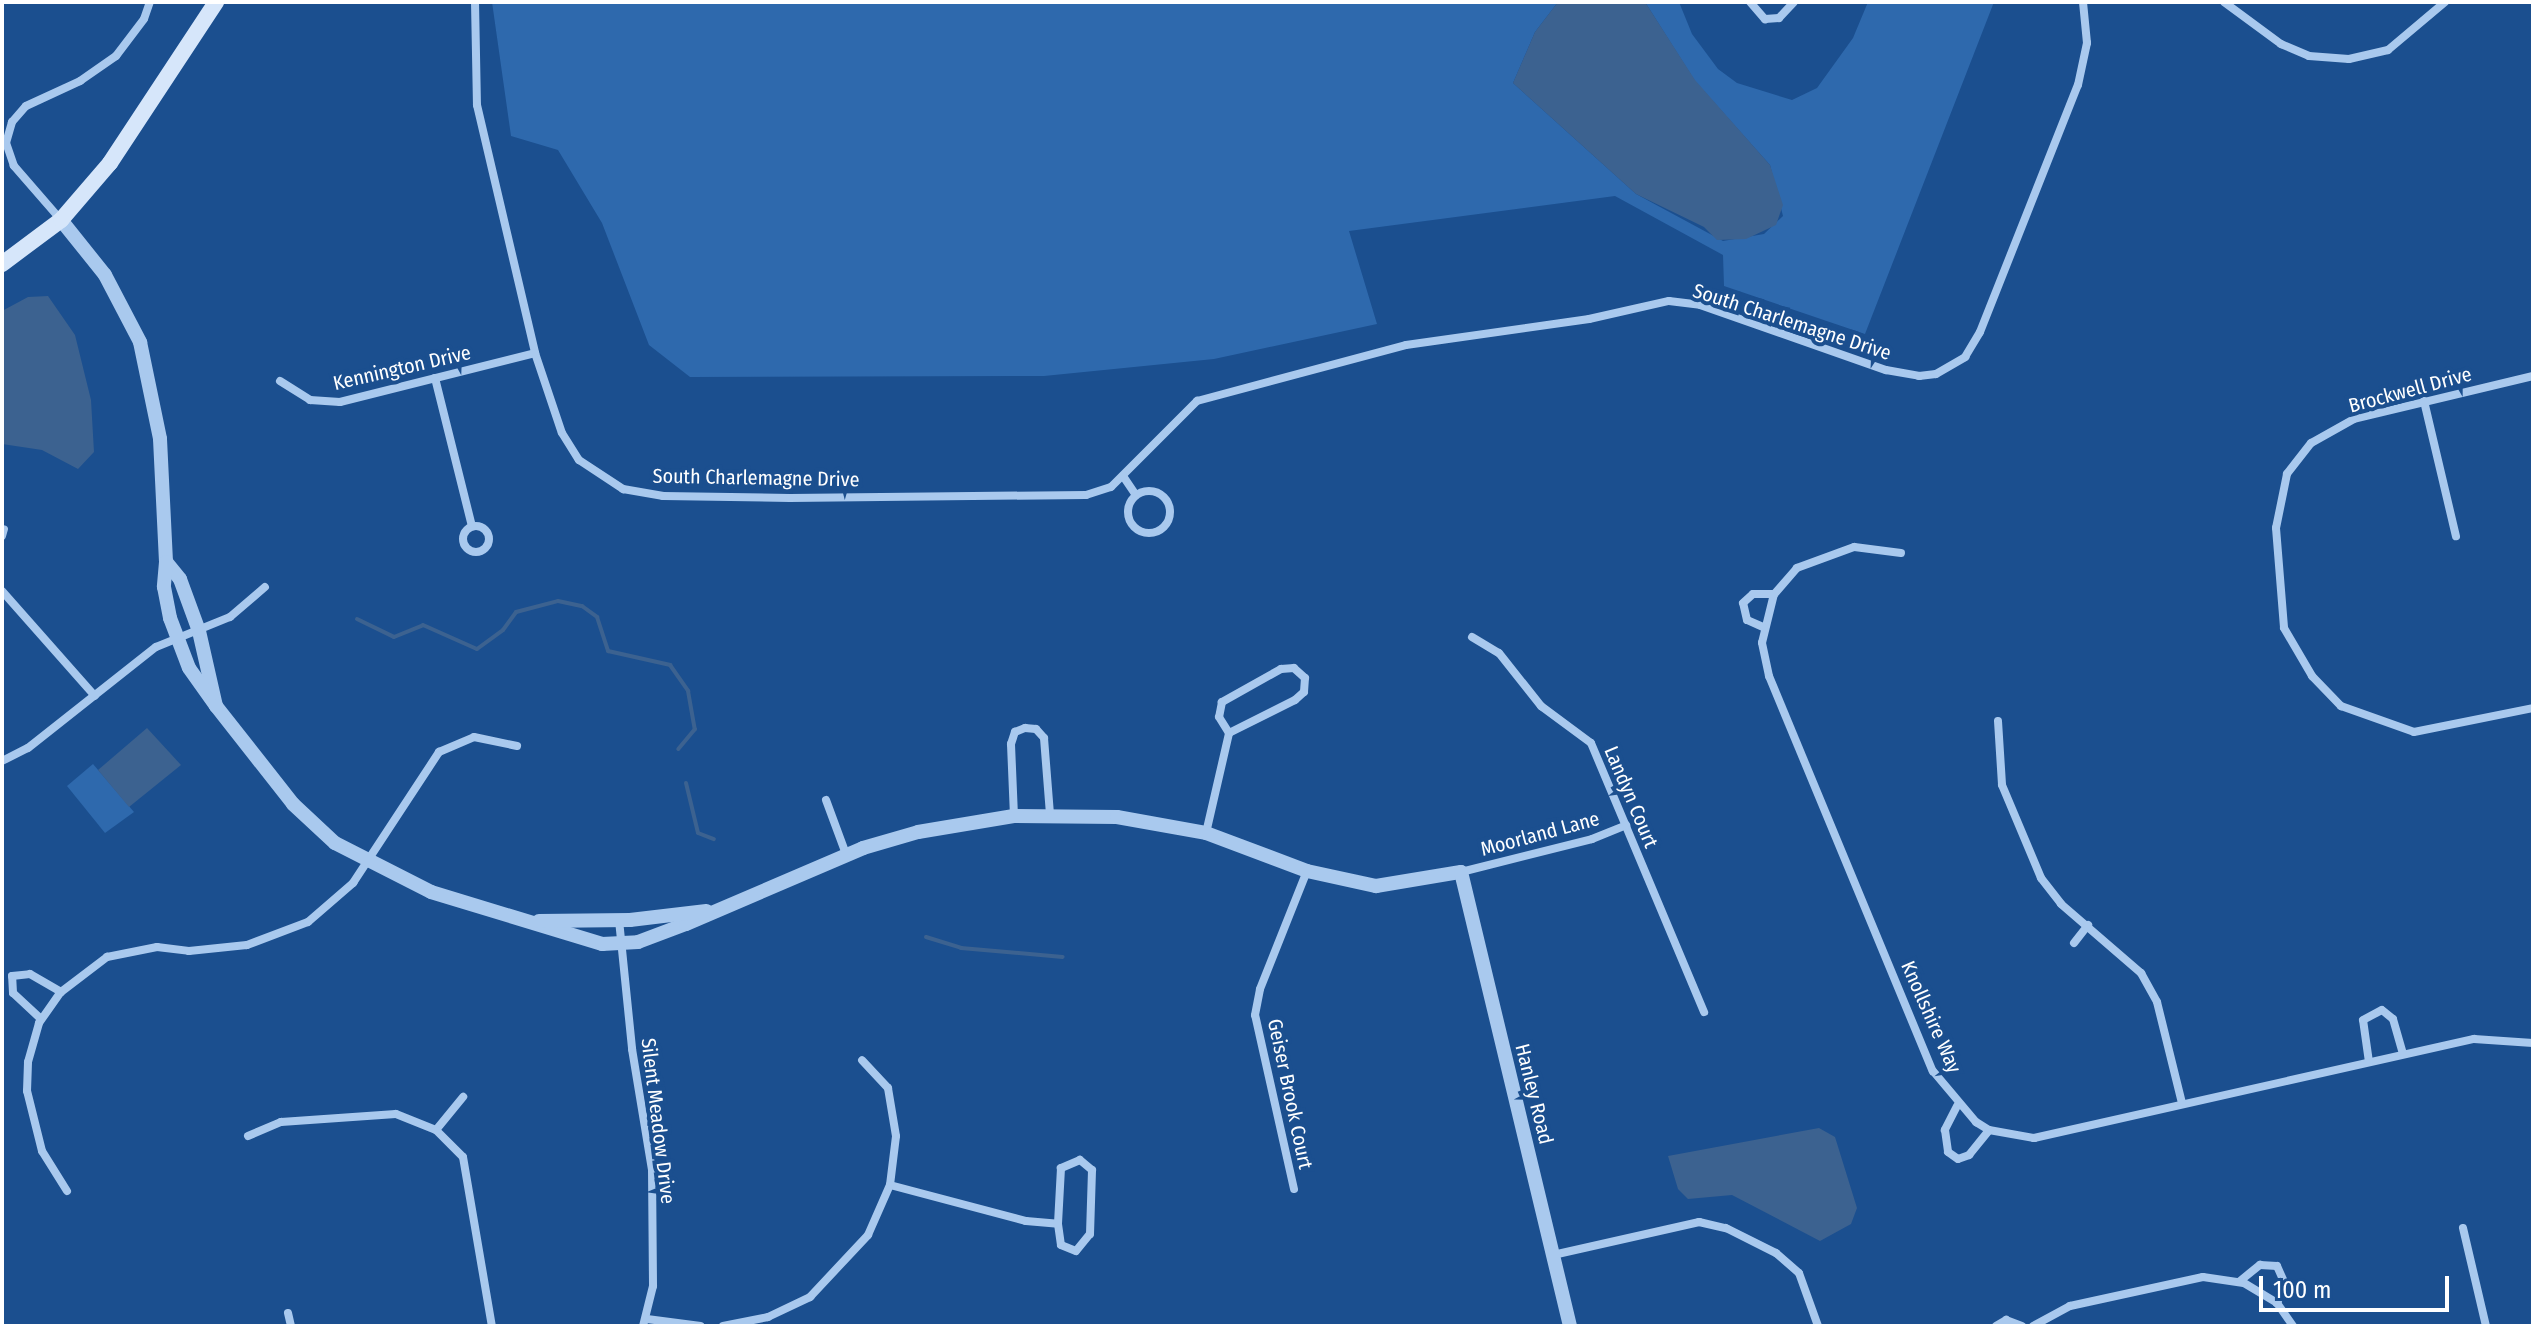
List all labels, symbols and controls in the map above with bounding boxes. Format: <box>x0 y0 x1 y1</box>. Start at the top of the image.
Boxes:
street label: South Charlemagne Drive <box>1690 279 1894 365</box>
street label: Kennington Drive <box>331 340 473 396</box>
street label: Brockwell Drive <box>2346 362 2474 418</box>
street label: South Charlemagne Drive <box>652 464 860 492</box>
street label: Landyn Court <box>1599 743 1663 851</box>
street label: Moorland Lane <box>1478 807 1602 861</box>
street label: Knollshire Way <box>1896 957 1966 1077</box>
street label: Geiser Brook Court <box>1262 1017 1318 1171</box>
street label: Silent Meadow Drive <box>636 1037 680 1205</box>
street label: Hanley Road <box>1510 1041 1558 1147</box>
scale bar <box>2263 1260 2453 1310</box>
text: 100 m <box>2273 1276 2331 1304</box>

